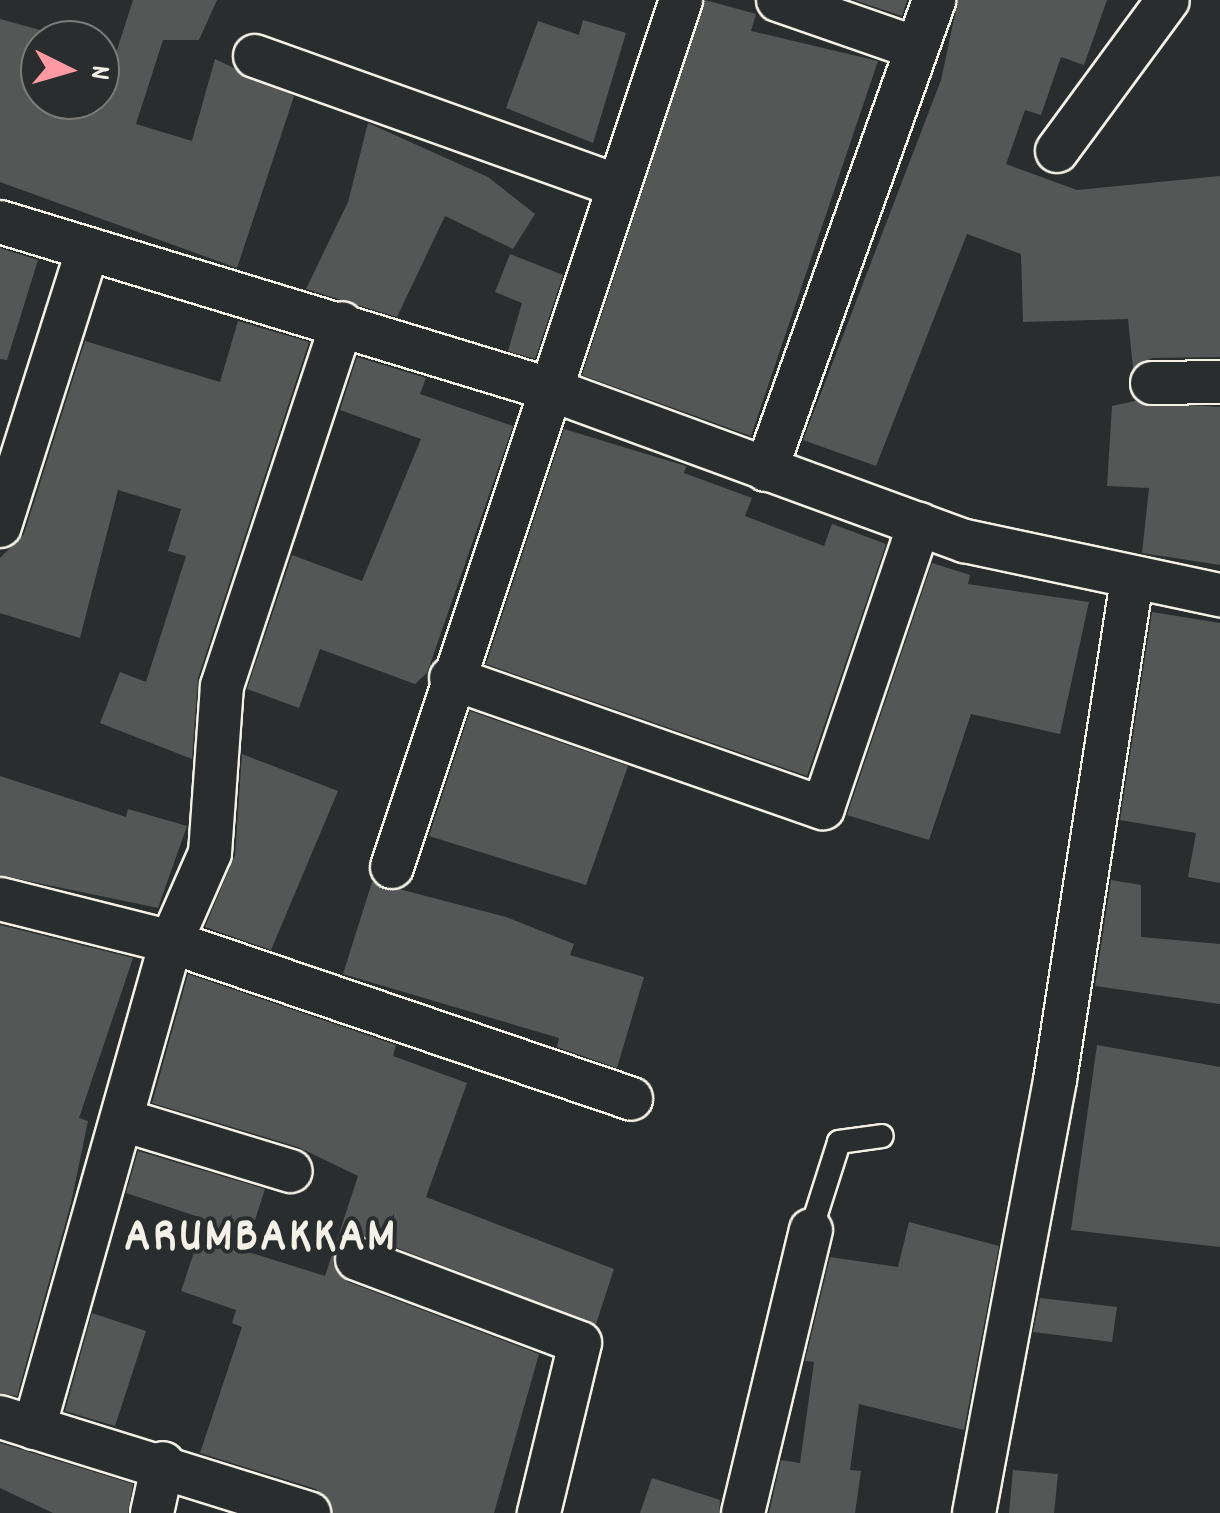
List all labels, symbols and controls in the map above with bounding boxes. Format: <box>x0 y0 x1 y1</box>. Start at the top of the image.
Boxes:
north arrow <box>20 20 120 120</box>
text: N <box>77 64 118 81</box>
district label: ARUMBAKKAM <box>124 1211 398 1269</box>

